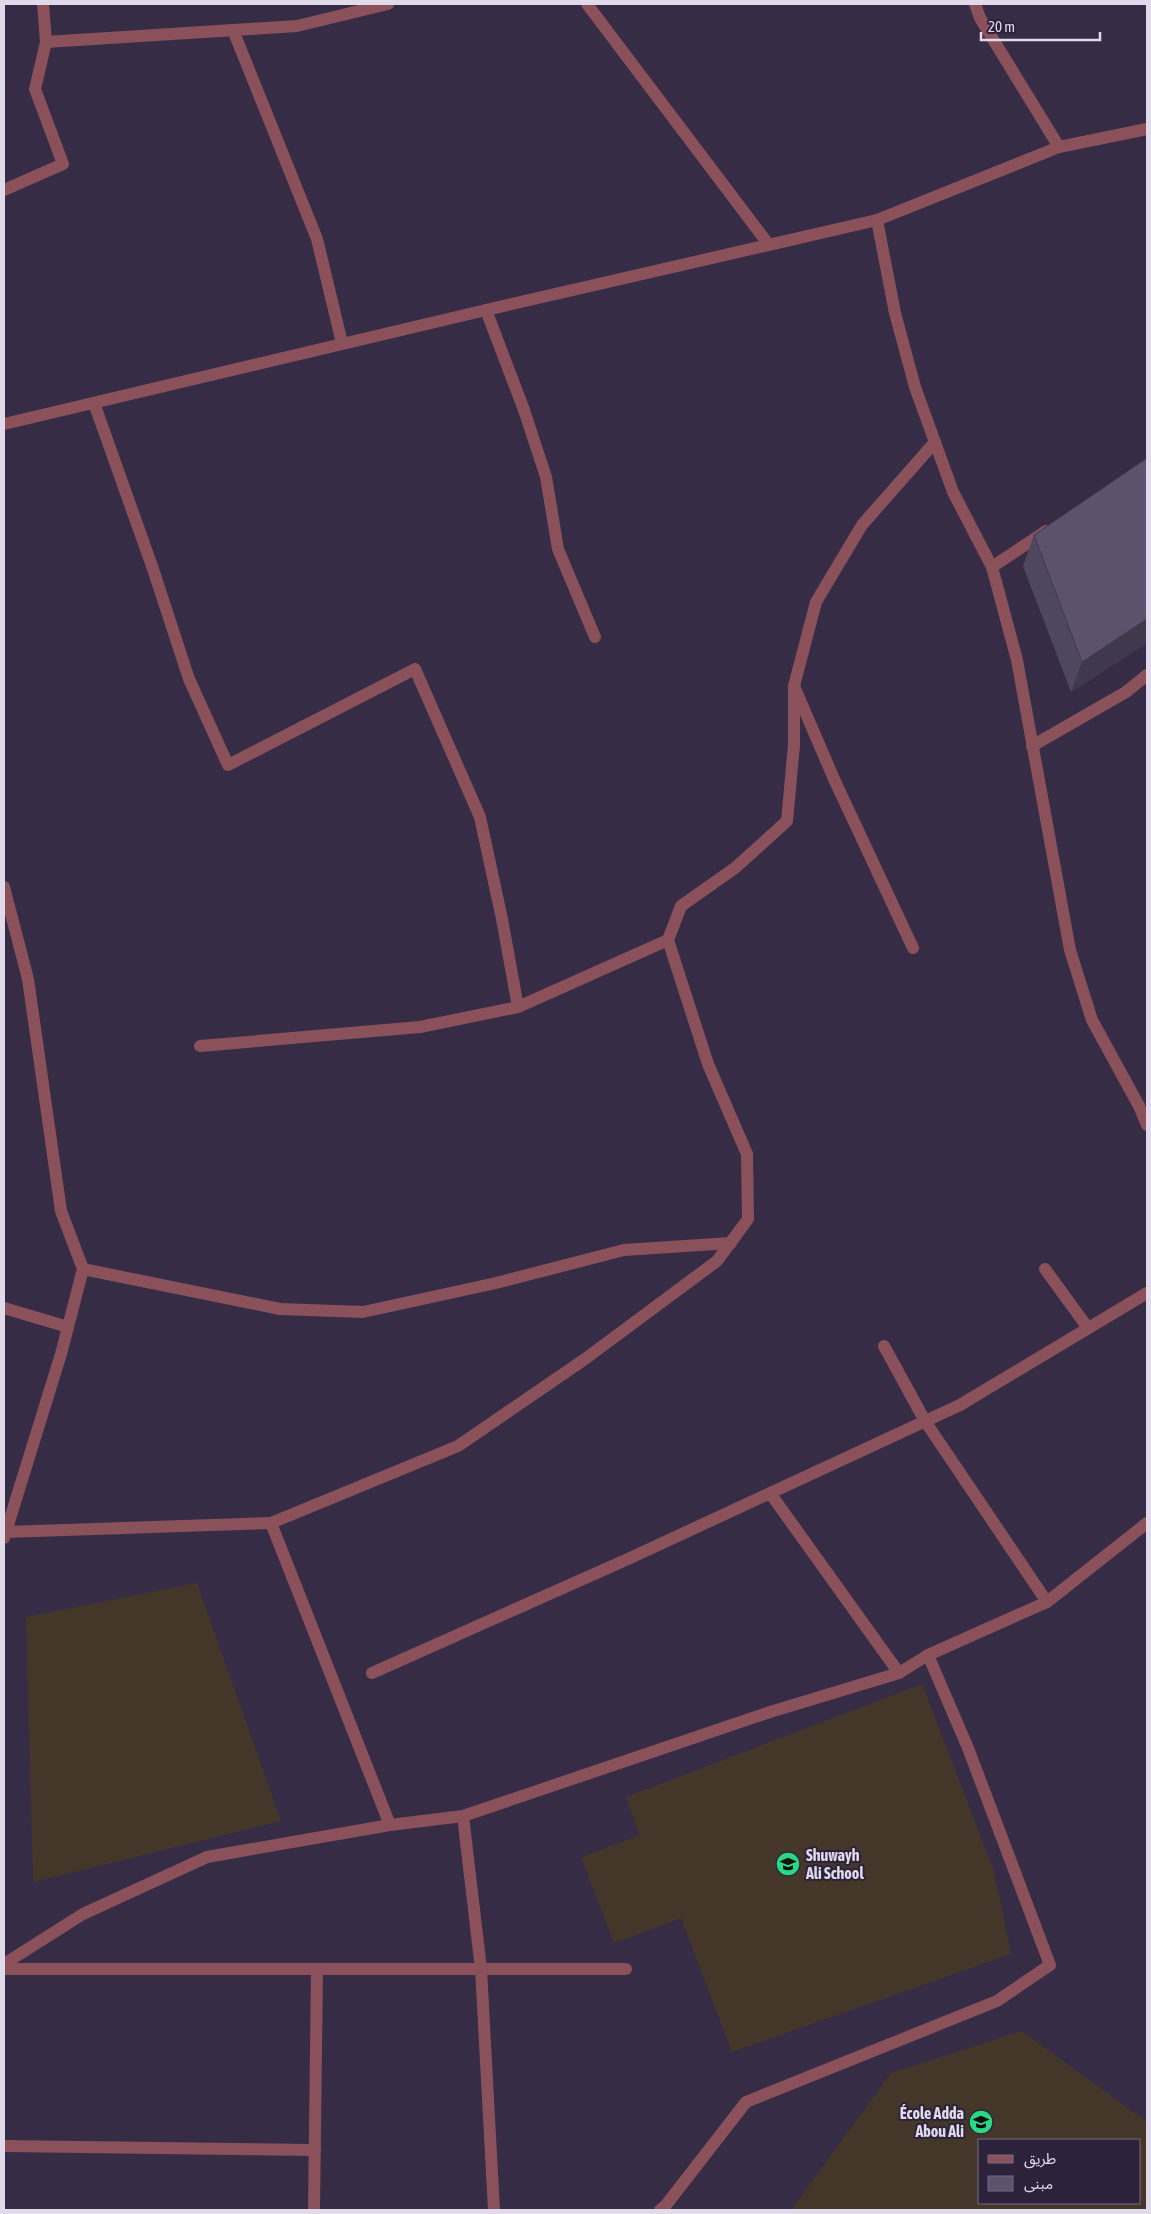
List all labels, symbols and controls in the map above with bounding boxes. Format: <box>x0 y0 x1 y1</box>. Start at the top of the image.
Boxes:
scale bar <box>981 10 1100 42</box>
text: 20 m <box>988 18 1015 35</box>
place label: Shuwayh Ali School <box>805 1846 864 1882</box>
school or university icon: Shuwayh Ali School <box>775 1851 801 1877</box>
place label: École Adda Abou Ali <box>900 2104 964 2140</box>
school or university icon: École Adda Abou Ali <box>968 2109 994 2135</box>
legend <box>978 2139 1141 2204</box>
text: طريق <box>1024 2150 1056 2169</box>
text: مبنى <box>1024 2175 1053 2193</box>

